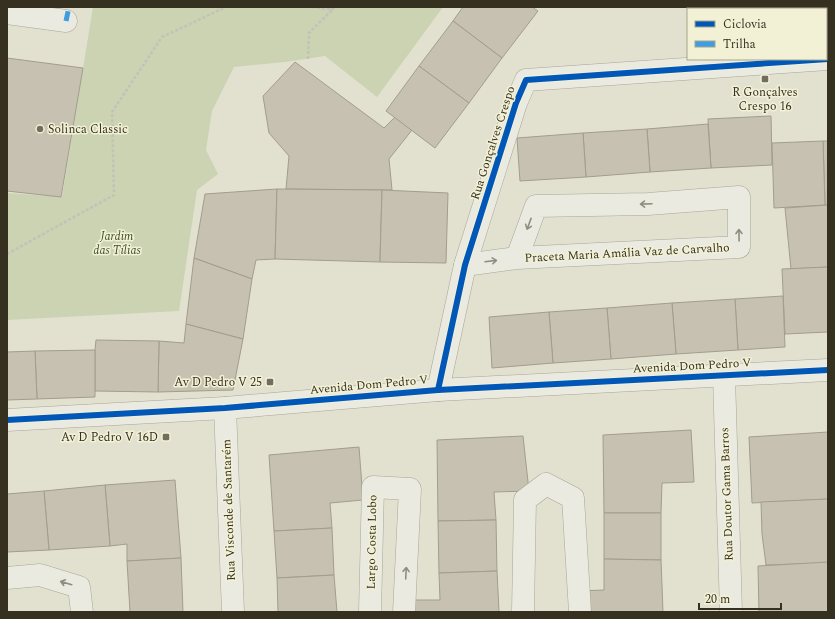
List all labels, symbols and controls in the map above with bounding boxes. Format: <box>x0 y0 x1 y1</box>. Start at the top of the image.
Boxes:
legend <box>687 8 827 60</box>
text: Ciclovia <box>723 15 767 34</box>
text: Trilha <box>723 35 756 54</box>
marker: R Gonçalves Crespo 16 <box>760 74 770 84</box>
place label: R Gonçalves Crespo 16 <box>732 83 798 116</box>
street label: Rua Gonçalves Crespo <box>466 84 520 202</box>
place label: Solinca Classic <box>48 120 128 139</box>
marker: Solinca Classic <box>35 124 45 134</box>
one-way arrow <box>640 200 653 207</box>
one-way arrow <box>525 218 533 230</box>
park label: Jardim das Tílias <box>93 227 141 260</box>
one-way arrow <box>735 229 743 242</box>
street label: Praceta Maria Amália Vaz de Carvalho <box>524 238 730 268</box>
one-way arrow <box>484 258 497 265</box>
street label: Avenida Dom Pedro V <box>632 353 752 379</box>
street label: Avenida Dom Pedro V <box>309 370 429 400</box>
place label: Av D Pedro V 25 <box>174 373 262 392</box>
marker: Av D Pedro V 25 <box>265 377 275 387</box>
street label: Rua Doutor Gama Barros <box>715 427 739 561</box>
place label: Av D Pedro V 16D <box>61 428 158 447</box>
marker: Av D Pedro V 16D <box>161 432 171 442</box>
street label: Rua Visconde de Santarém <box>217 439 241 581</box>
street label: Largo Costa Lobo <box>362 494 382 590</box>
one-way arrow <box>402 567 409 580</box>
one-way arrow <box>60 579 73 586</box>
scale bar <box>699 585 781 611</box>
text: 20 m <box>705 590 730 609</box>

